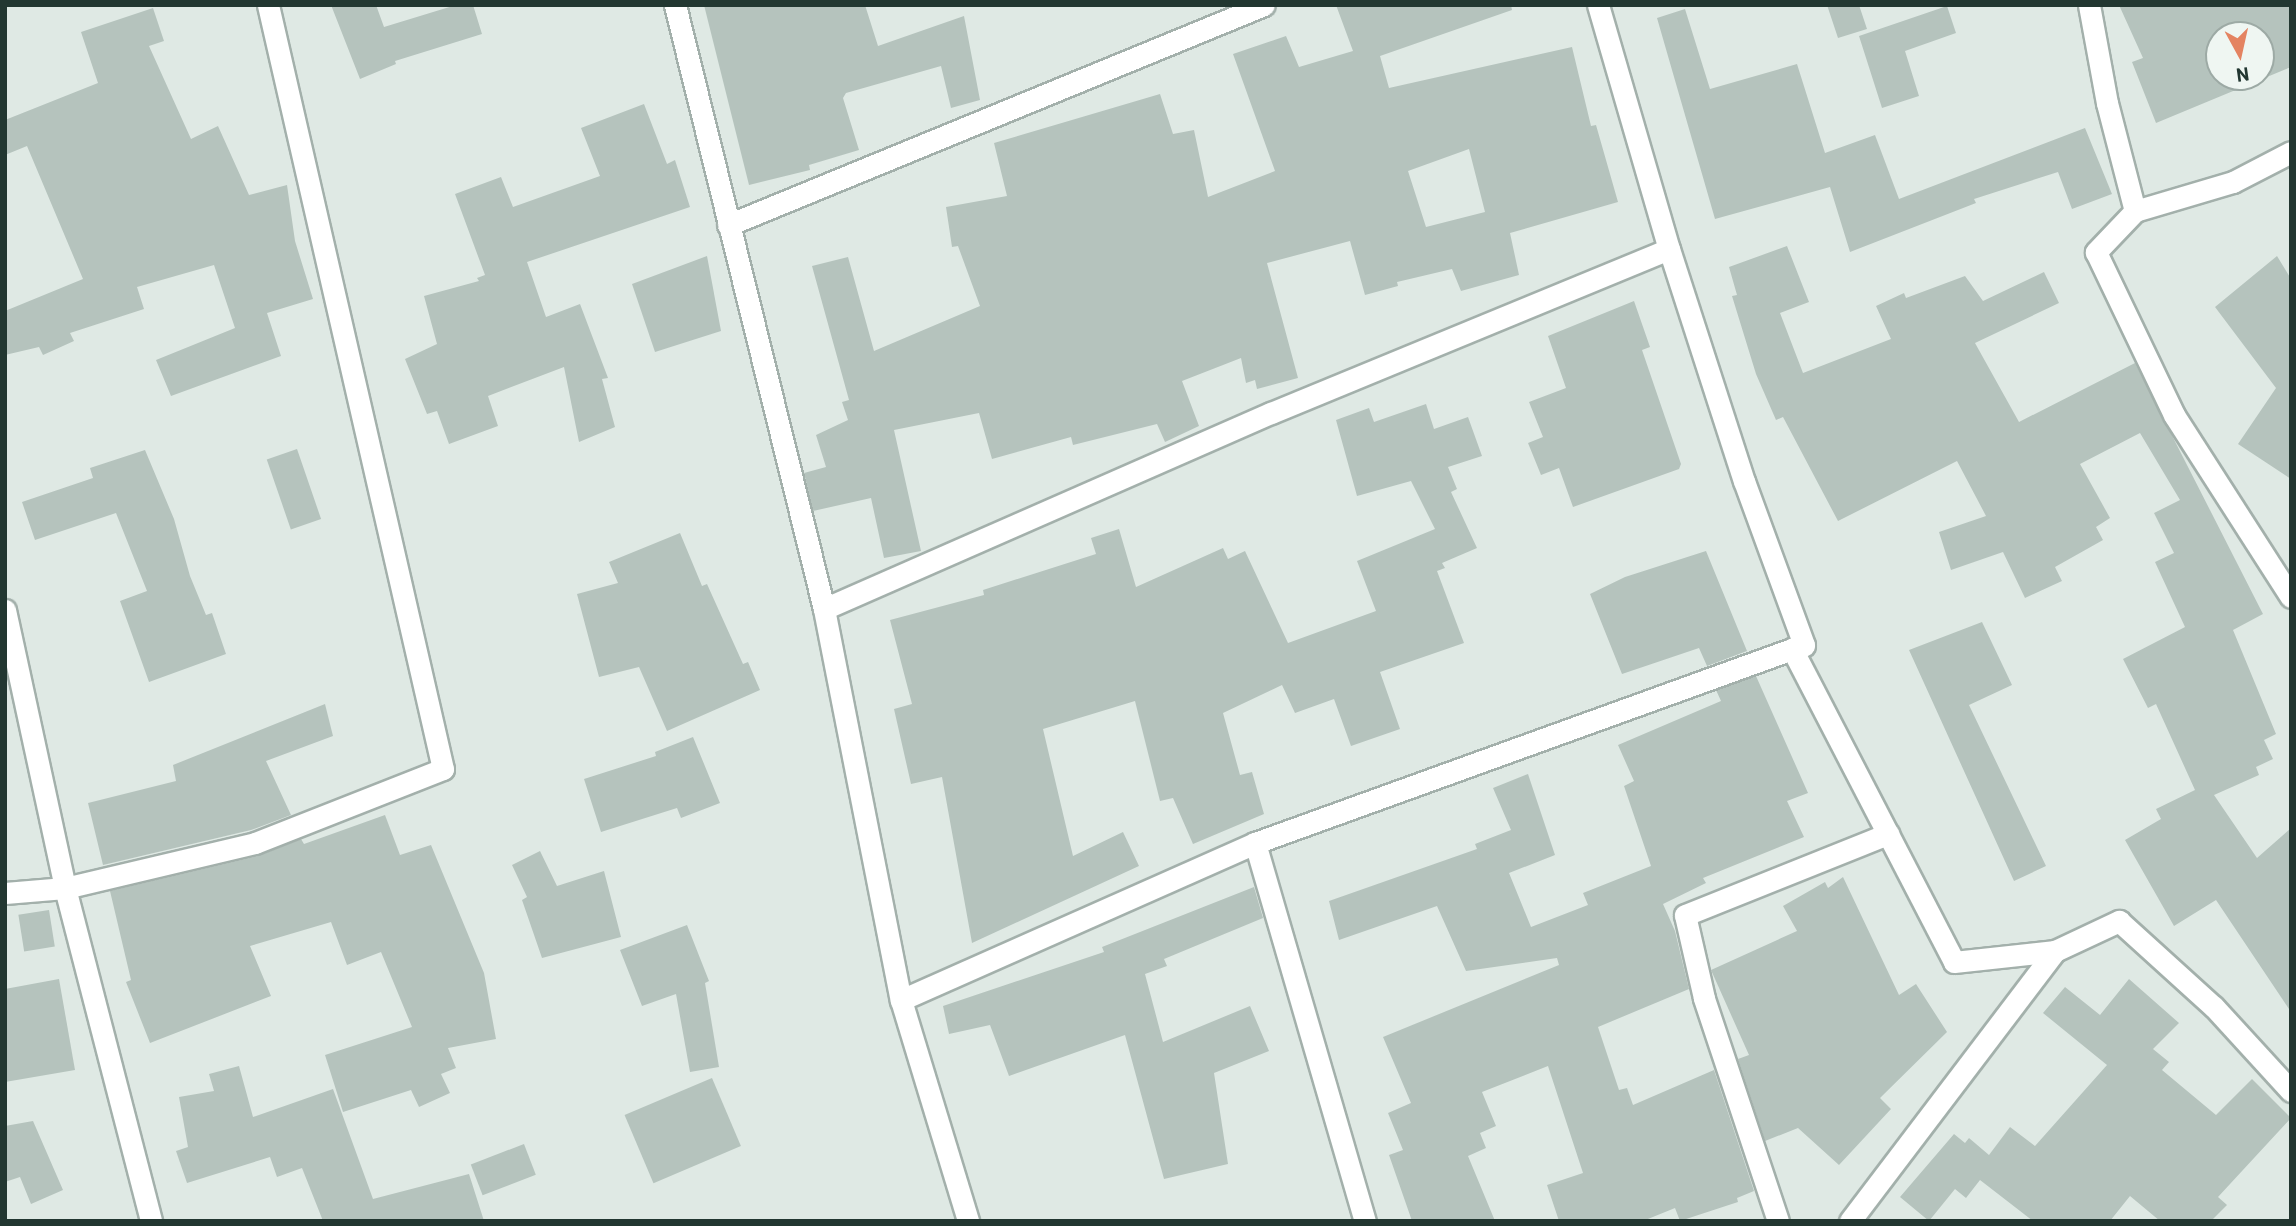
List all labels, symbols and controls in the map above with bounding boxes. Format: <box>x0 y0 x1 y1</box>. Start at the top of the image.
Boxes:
north arrow <box>2205 21 2275 91</box>
text: N <box>2235 63 2251 88</box>

